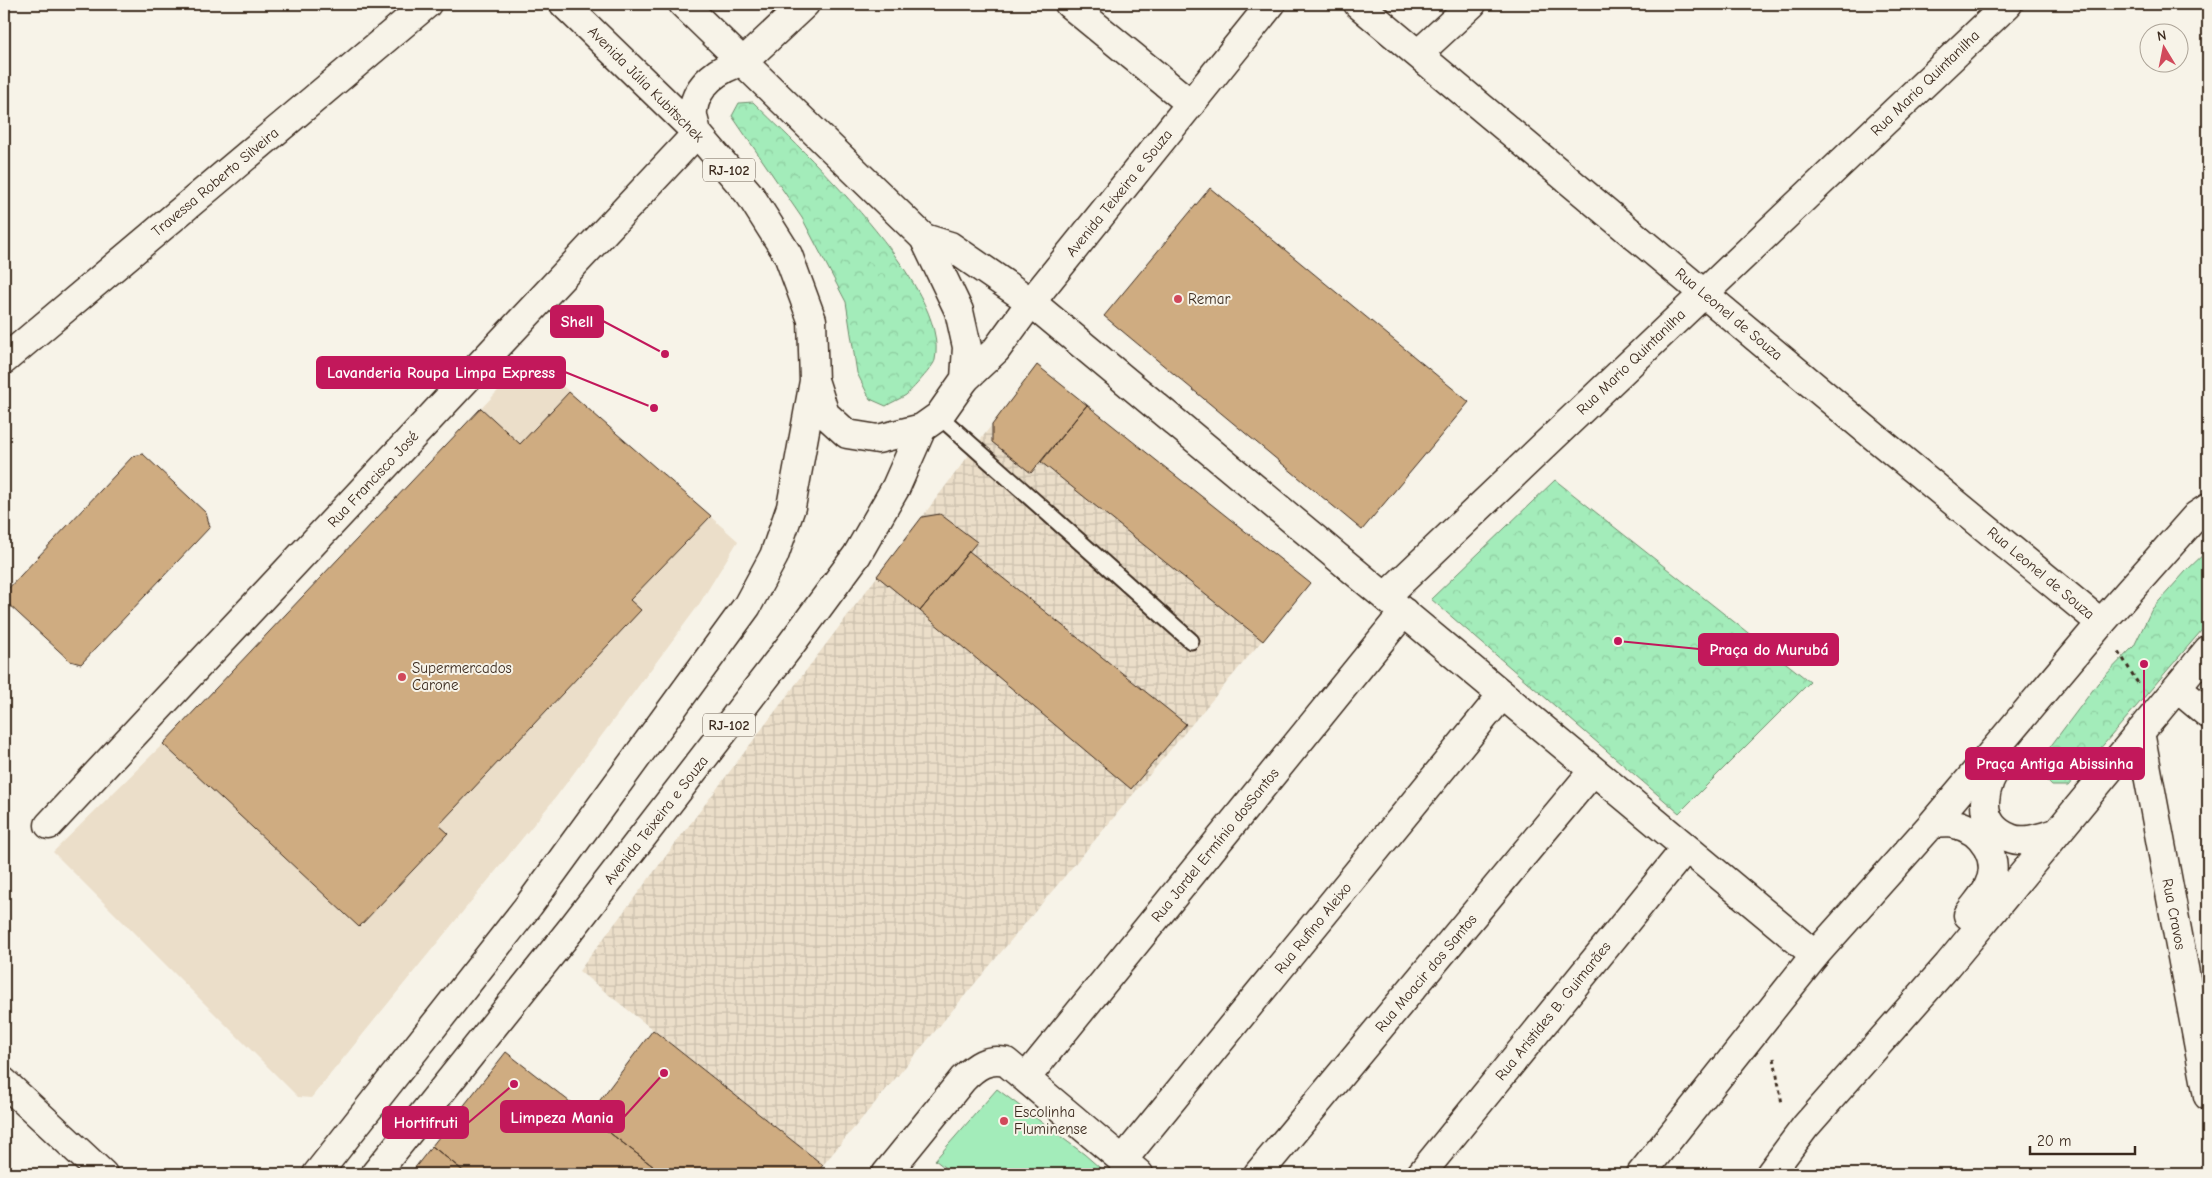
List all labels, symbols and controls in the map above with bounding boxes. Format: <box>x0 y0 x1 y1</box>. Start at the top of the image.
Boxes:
street label: Avenida Júlia Kubitschek <box>584 22 708 146</box>
north arrow <box>2140 22 2190 72</box>
street label: Rua Mario Quintanilha <box>1867 26 1983 140</box>
text: N <box>2156 27 2168 45</box>
street label: Travessa Roberto Silveira <box>148 124 282 240</box>
street label: Avenida Teixeira e Souza <box>1062 126 1176 260</box>
road number: RJ-102 <box>703 158 755 182</box>
street label: Rua Leonel de Souza <box>1672 264 1786 364</box>
place label: Remar <box>1188 290 1230 308</box>
marker: Remar <box>1172 293 1184 305</box>
street label: Rua Mario Quintanilha <box>1573 305 1689 419</box>
callout: Shell <box>551 306 603 337</box>
text: Shell <box>561 313 593 331</box>
callout: Lavanderia Roupa Limpa Express <box>317 357 565 388</box>
text: Lavanderia Roupa Limpa Express <box>327 364 555 382</box>
street label: Rua Francisco José <box>324 427 423 531</box>
street label: Rua Leonel de Souza <box>1984 523 2098 623</box>
callout: Praça do Murubá <box>1699 634 1838 665</box>
text: Praça do Murubá <box>1709 641 1829 659</box>
place label: Supermercados Carone <box>412 659 512 694</box>
marker: Supermercados Carone <box>396 671 408 683</box>
road number: RJ-102 <box>703 714 755 736</box>
callout: Praça Antiga Abissinha <box>1966 748 2144 779</box>
street label: Avenida Teixeira e Souza <box>600 752 712 888</box>
text: Praça Antiga Abissinha <box>1976 755 2134 773</box>
street label: Rua Jardel Ermínio dosSantos <box>1147 764 1283 926</box>
street label: Rua Cravos <box>2158 877 2190 951</box>
street label: Rua Rufino Aleixo <box>1271 879 1355 977</box>
street label: Rua Moacir dos Santos <box>1371 910 1481 1036</box>
street label: Rua Aristides B. Guimarães <box>1491 938 1615 1084</box>
callout: Limpeza Mania <box>501 1101 624 1132</box>
place label: Escolinha Fluminense <box>1014 1103 1088 1138</box>
callout: Hortifruti <box>383 1107 468 1138</box>
text: Limpeza Mania <box>510 1109 614 1127</box>
text: Hortifruti <box>394 1114 458 1132</box>
marker: Escolinha Fluminense <box>998 1115 1010 1127</box>
scale bar <box>2030 1123 2134 1155</box>
text: 20 m <box>2037 1132 2071 1150</box>

